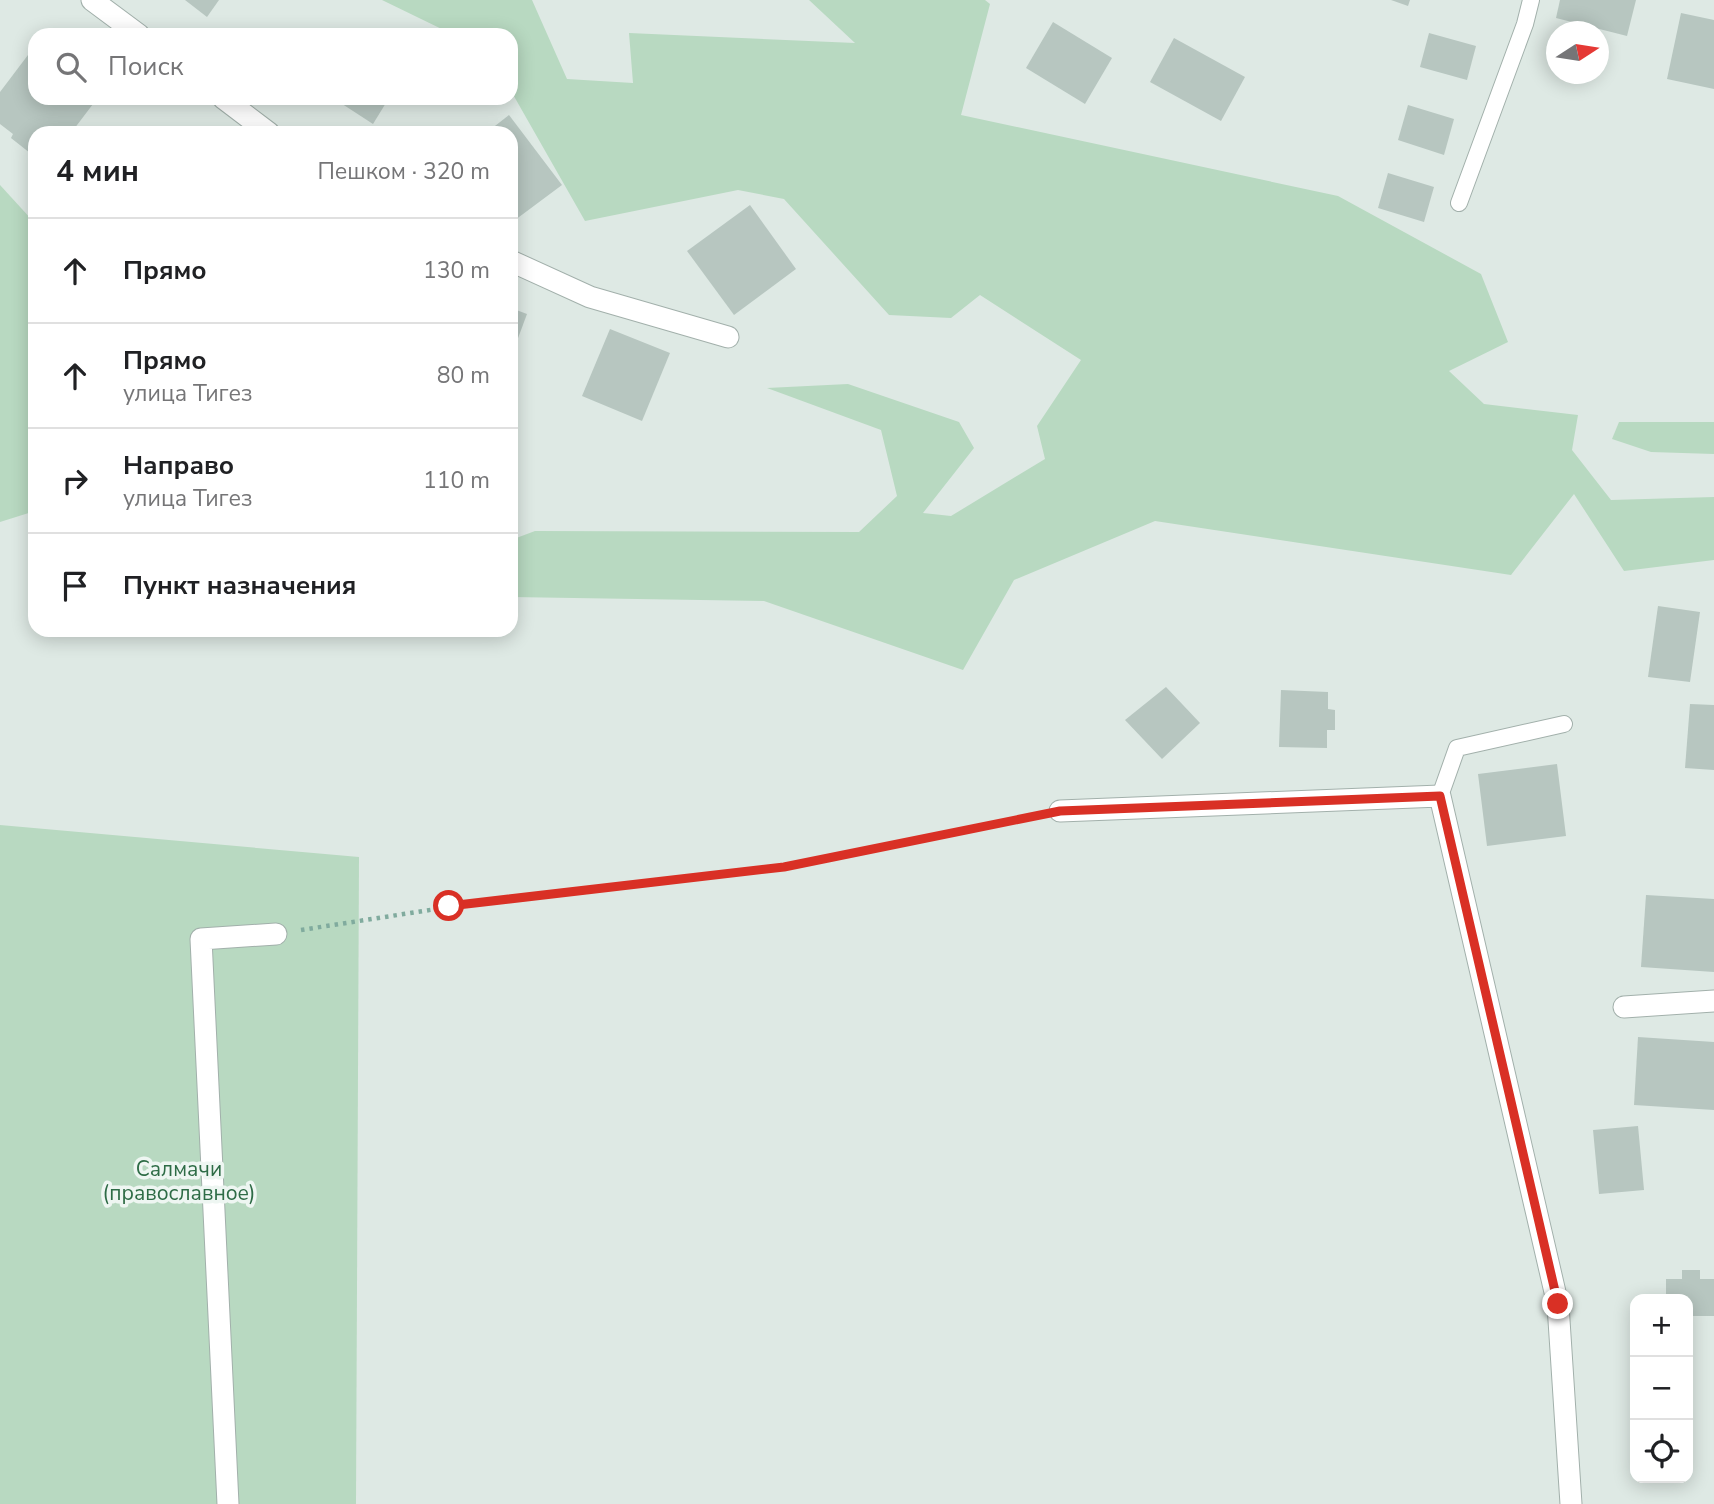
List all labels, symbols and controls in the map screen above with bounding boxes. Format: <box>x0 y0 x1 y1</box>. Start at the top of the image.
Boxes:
north arrow <box>1546 21 1609 84</box>
search box <box>28 28 518 105</box>
icon: search <box>52 48 90 86</box>
text: Поиск <box>108 49 184 84</box>
text: 4 мин <box>56 151 139 192</box>
text: Пешком · 320 m <box>317 156 490 187</box>
icon: ahead <box>56 252 94 290</box>
text: Прямо <box>123 253 207 288</box>
text: 130 m <box>423 255 490 286</box>
text: Прямо <box>123 343 207 378</box>
icon: ahead <box>56 357 94 395</box>
text: 80 m <box>437 360 490 391</box>
text: улица Тигез <box>123 378 252 409</box>
text: Направо <box>123 448 234 483</box>
icon: right <box>56 462 94 500</box>
text: 110 m <box>423 465 490 496</box>
text: улица Тигез <box>123 483 252 514</box>
icon: arrive <box>56 567 94 605</box>
text: Пункт назначения <box>123 568 356 603</box>
route start <box>433 890 464 921</box>
park label: Салмачи (православное) <box>103 1155 255 1207</box>
route end <box>1542 1288 1573 1319</box>
map controls <box>1630 1294 1693 1483</box>
button: + <box>1630 1294 1693 1357</box>
button: − <box>1630 1357 1693 1420</box>
button: locate <box>1630 1420 1693 1483</box>

